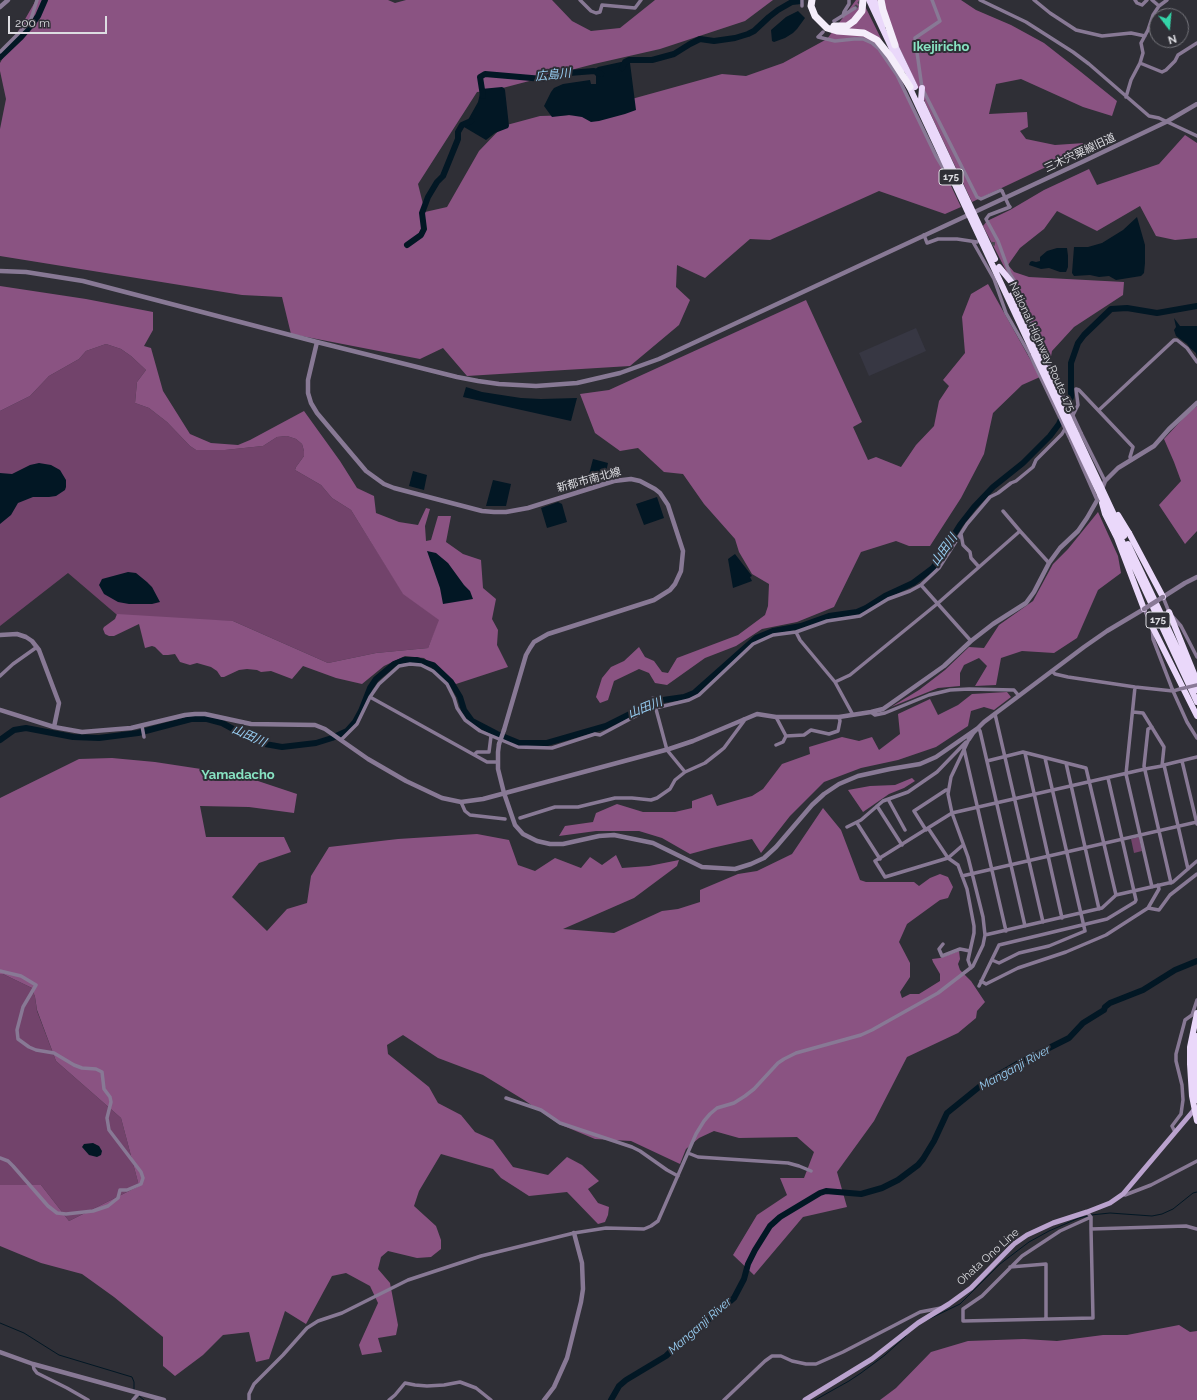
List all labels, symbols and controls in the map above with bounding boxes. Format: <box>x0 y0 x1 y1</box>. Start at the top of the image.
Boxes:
scale bar <box>10 8 109 34</box>
north arrow <box>1149 8 1189 48</box>
text: 200 m <box>15 16 50 30</box>
text: N <box>1166 32 1178 46</box>
district label: Ikejiricho <box>913 39 969 55</box>
water label: 広島川 <box>534 66 572 84</box>
street label: 三木宍粟線旧道 <box>1042 131 1118 175</box>
road number: 175 <box>939 169 963 185</box>
street label: National Highway Route 175 <box>1006 280 1078 414</box>
street label: 新都市南北線 <box>555 465 623 495</box>
water label: 山田川 <box>928 531 960 569</box>
road number: 175 <box>1146 612 1170 628</box>
water label: 山田川 <box>626 695 664 721</box>
water label: 山田川 <box>230 722 268 750</box>
district label: Yamadacho <box>201 767 275 783</box>
water label: Manganji River <box>977 1042 1053 1094</box>
street label: Ohata Ono Line <box>954 1226 1022 1288</box>
water label: Manganji River <box>665 1295 735 1357</box>

